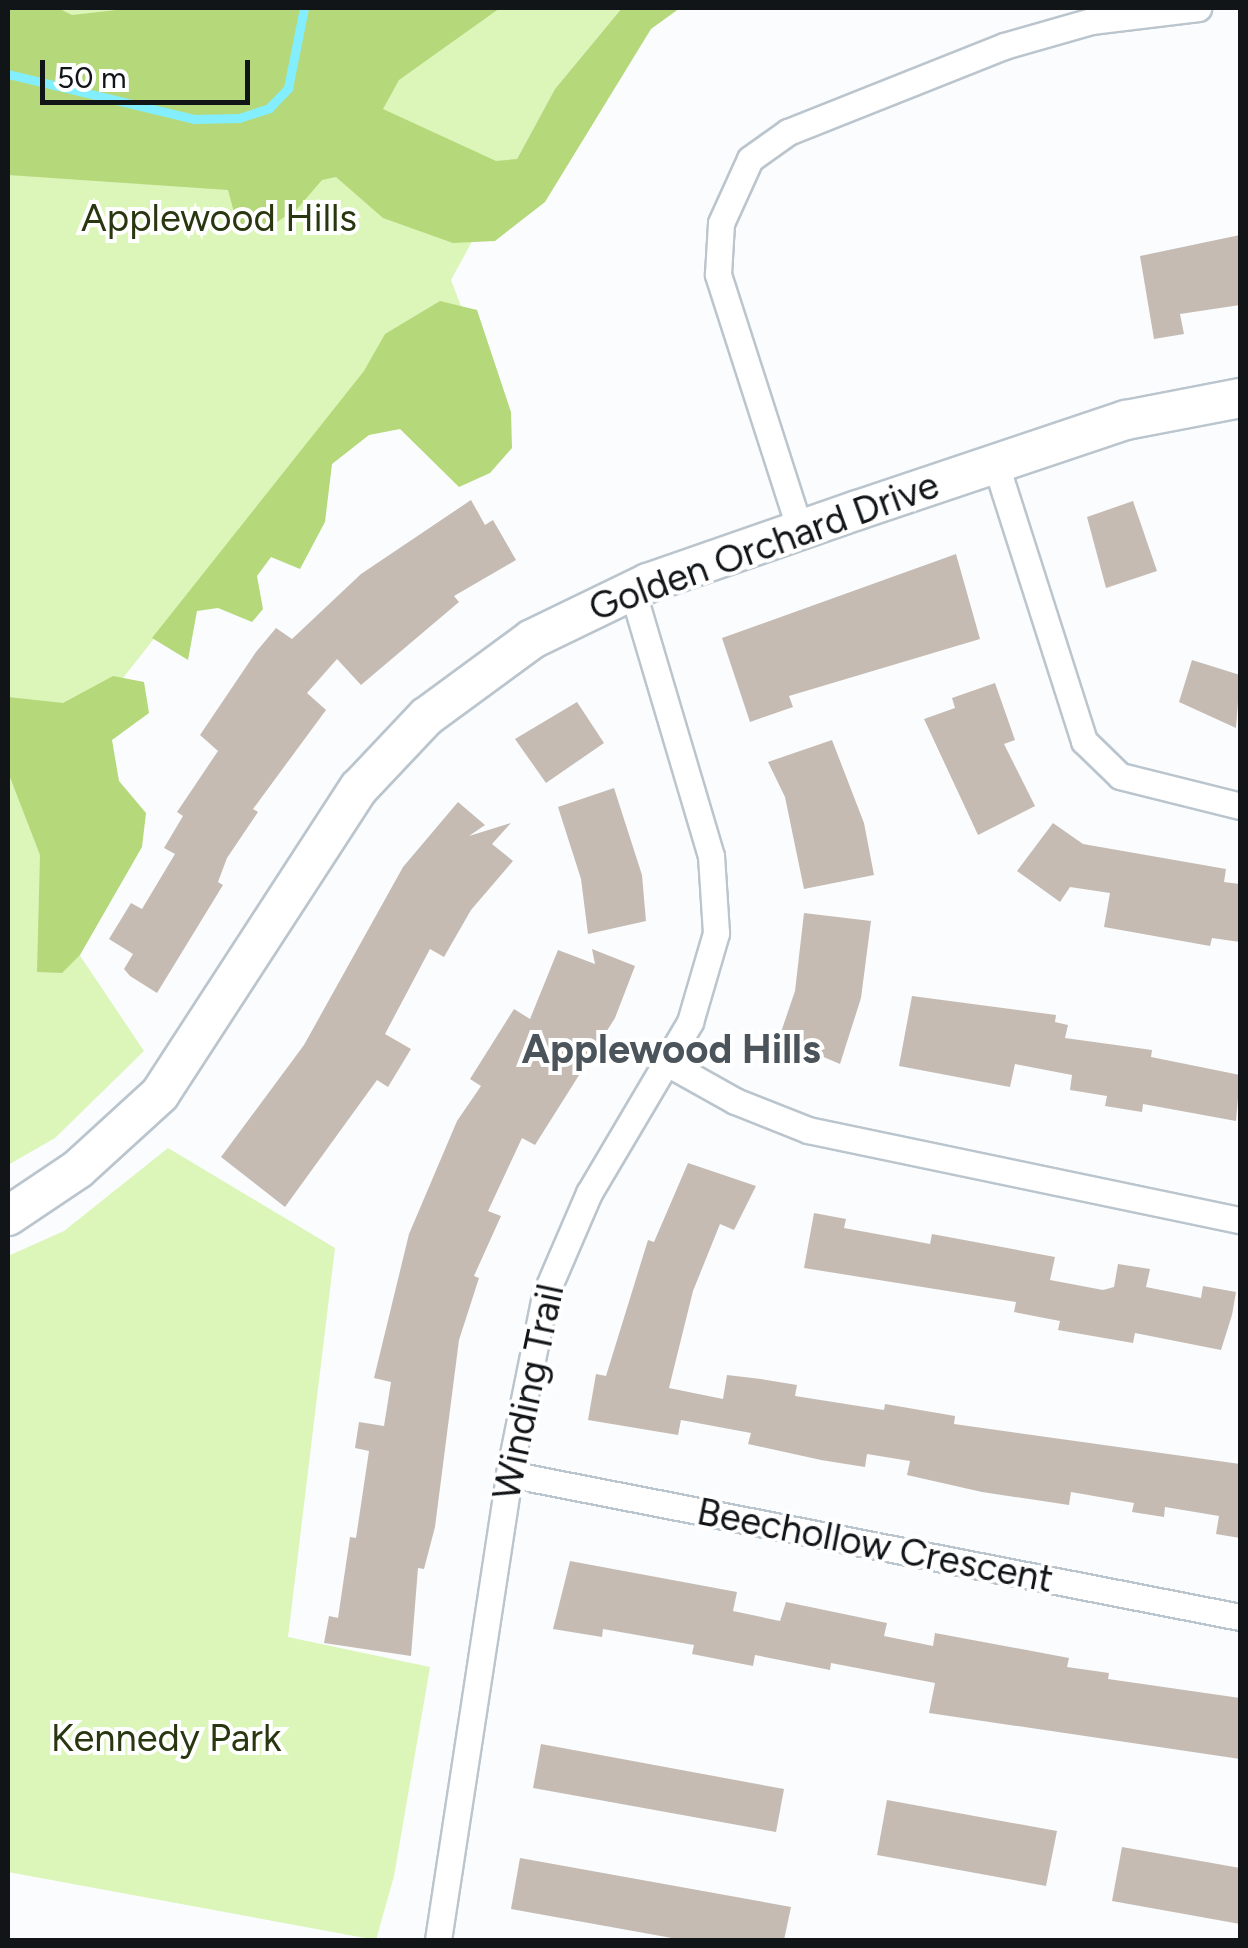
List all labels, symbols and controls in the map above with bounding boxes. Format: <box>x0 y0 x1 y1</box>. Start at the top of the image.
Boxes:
scale bar <box>45 40 255 102</box>
text: 50 m <box>57 59 126 96</box>
park label: Applewood Hills <box>81 196 357 242</box>
street label: Golden Orchard Drive <box>583 463 945 631</box>
district label: Applewood Hills <box>521 1025 821 1073</box>
street label: Winding Trail <box>484 1280 574 1504</box>
street label: Beechollow Crescent <box>693 1489 1057 1603</box>
park label: Kennedy Park <box>51 1716 281 1762</box>

